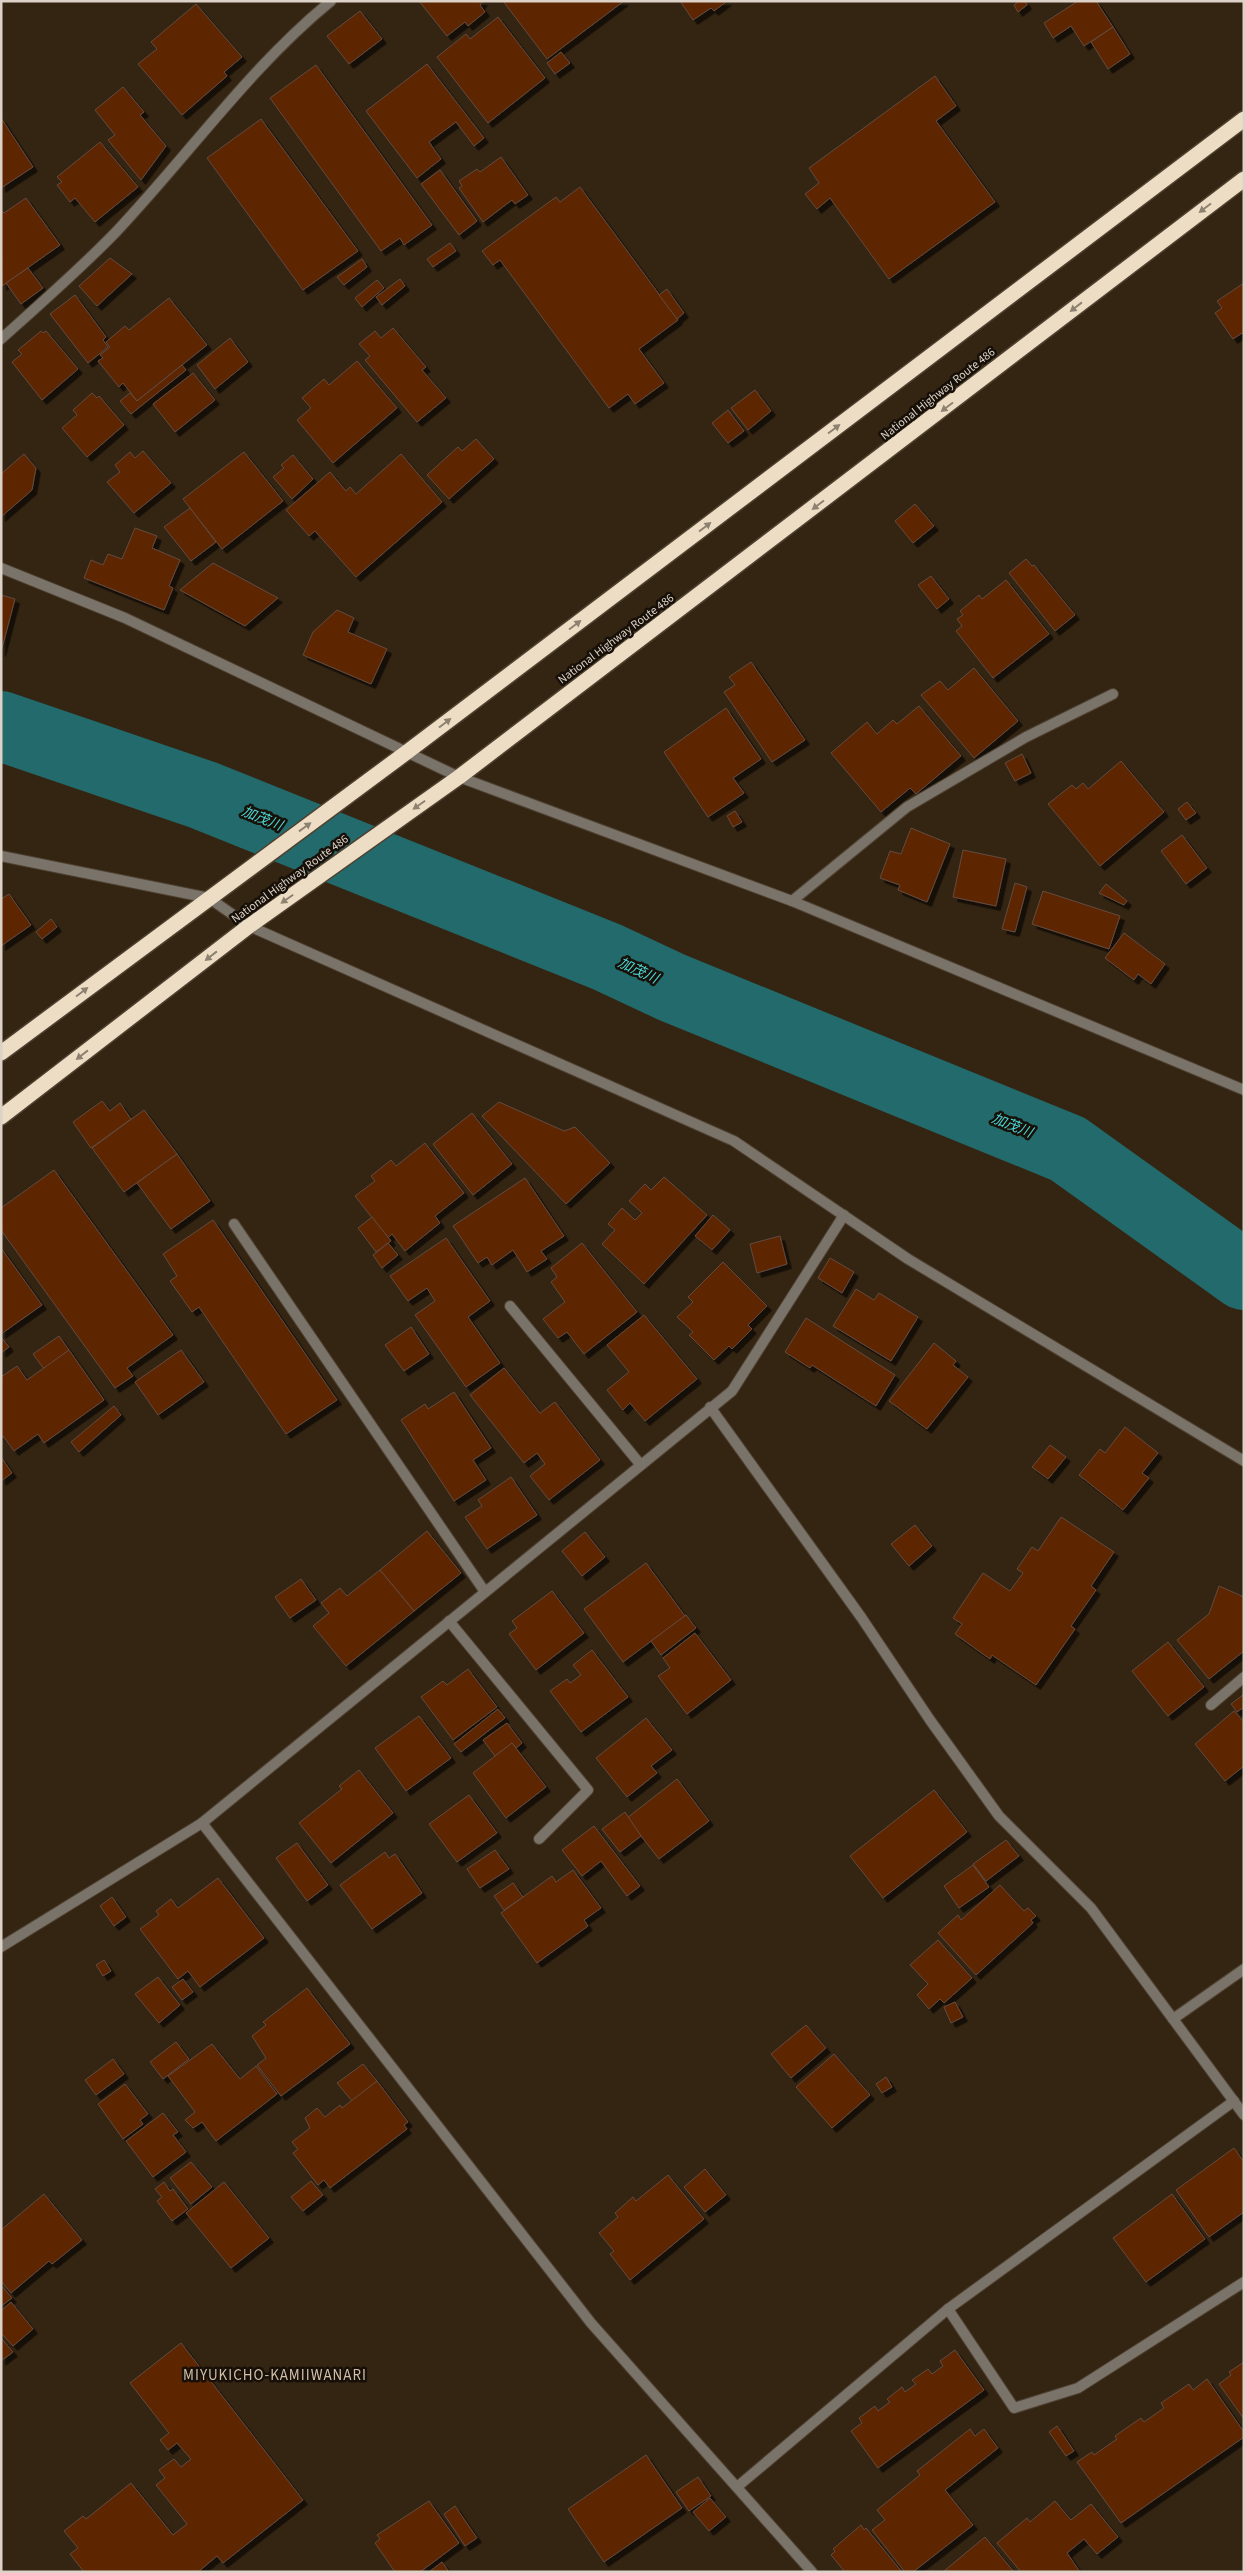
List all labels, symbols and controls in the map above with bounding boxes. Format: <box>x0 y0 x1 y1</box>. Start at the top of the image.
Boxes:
one-way arrow <box>1198 203 1212 213</box>
one-way arrow <box>1070 301 1083 312</box>
street label: National Highway Route 486 <box>877 344 999 444</box>
one-way arrow <box>941 401 954 412</box>
one-way arrow <box>827 424 841 434</box>
one-way arrow <box>811 500 825 510</box>
one-way arrow <box>698 522 712 532</box>
street label: National Highway Route 486 <box>555 590 677 688</box>
one-way arrow <box>568 620 582 630</box>
one-way arrow <box>438 718 452 728</box>
one-way arrow <box>413 800 426 810</box>
water label: 加茂川 <box>239 802 287 837</box>
one-way arrow <box>298 822 311 833</box>
street label: National Highway Route 486 <box>228 831 352 927</box>
one-way arrow <box>280 894 294 904</box>
one-way arrow <box>205 950 218 961</box>
water label: 加茂川 <box>615 953 663 990</box>
one-way arrow <box>75 987 88 998</box>
one-way arrow <box>76 1049 89 1060</box>
water label: 加茂川 <box>989 1109 1037 1144</box>
district label: MIYUKICHO-KAMIIWANARI <box>183 2365 367 2386</box>

